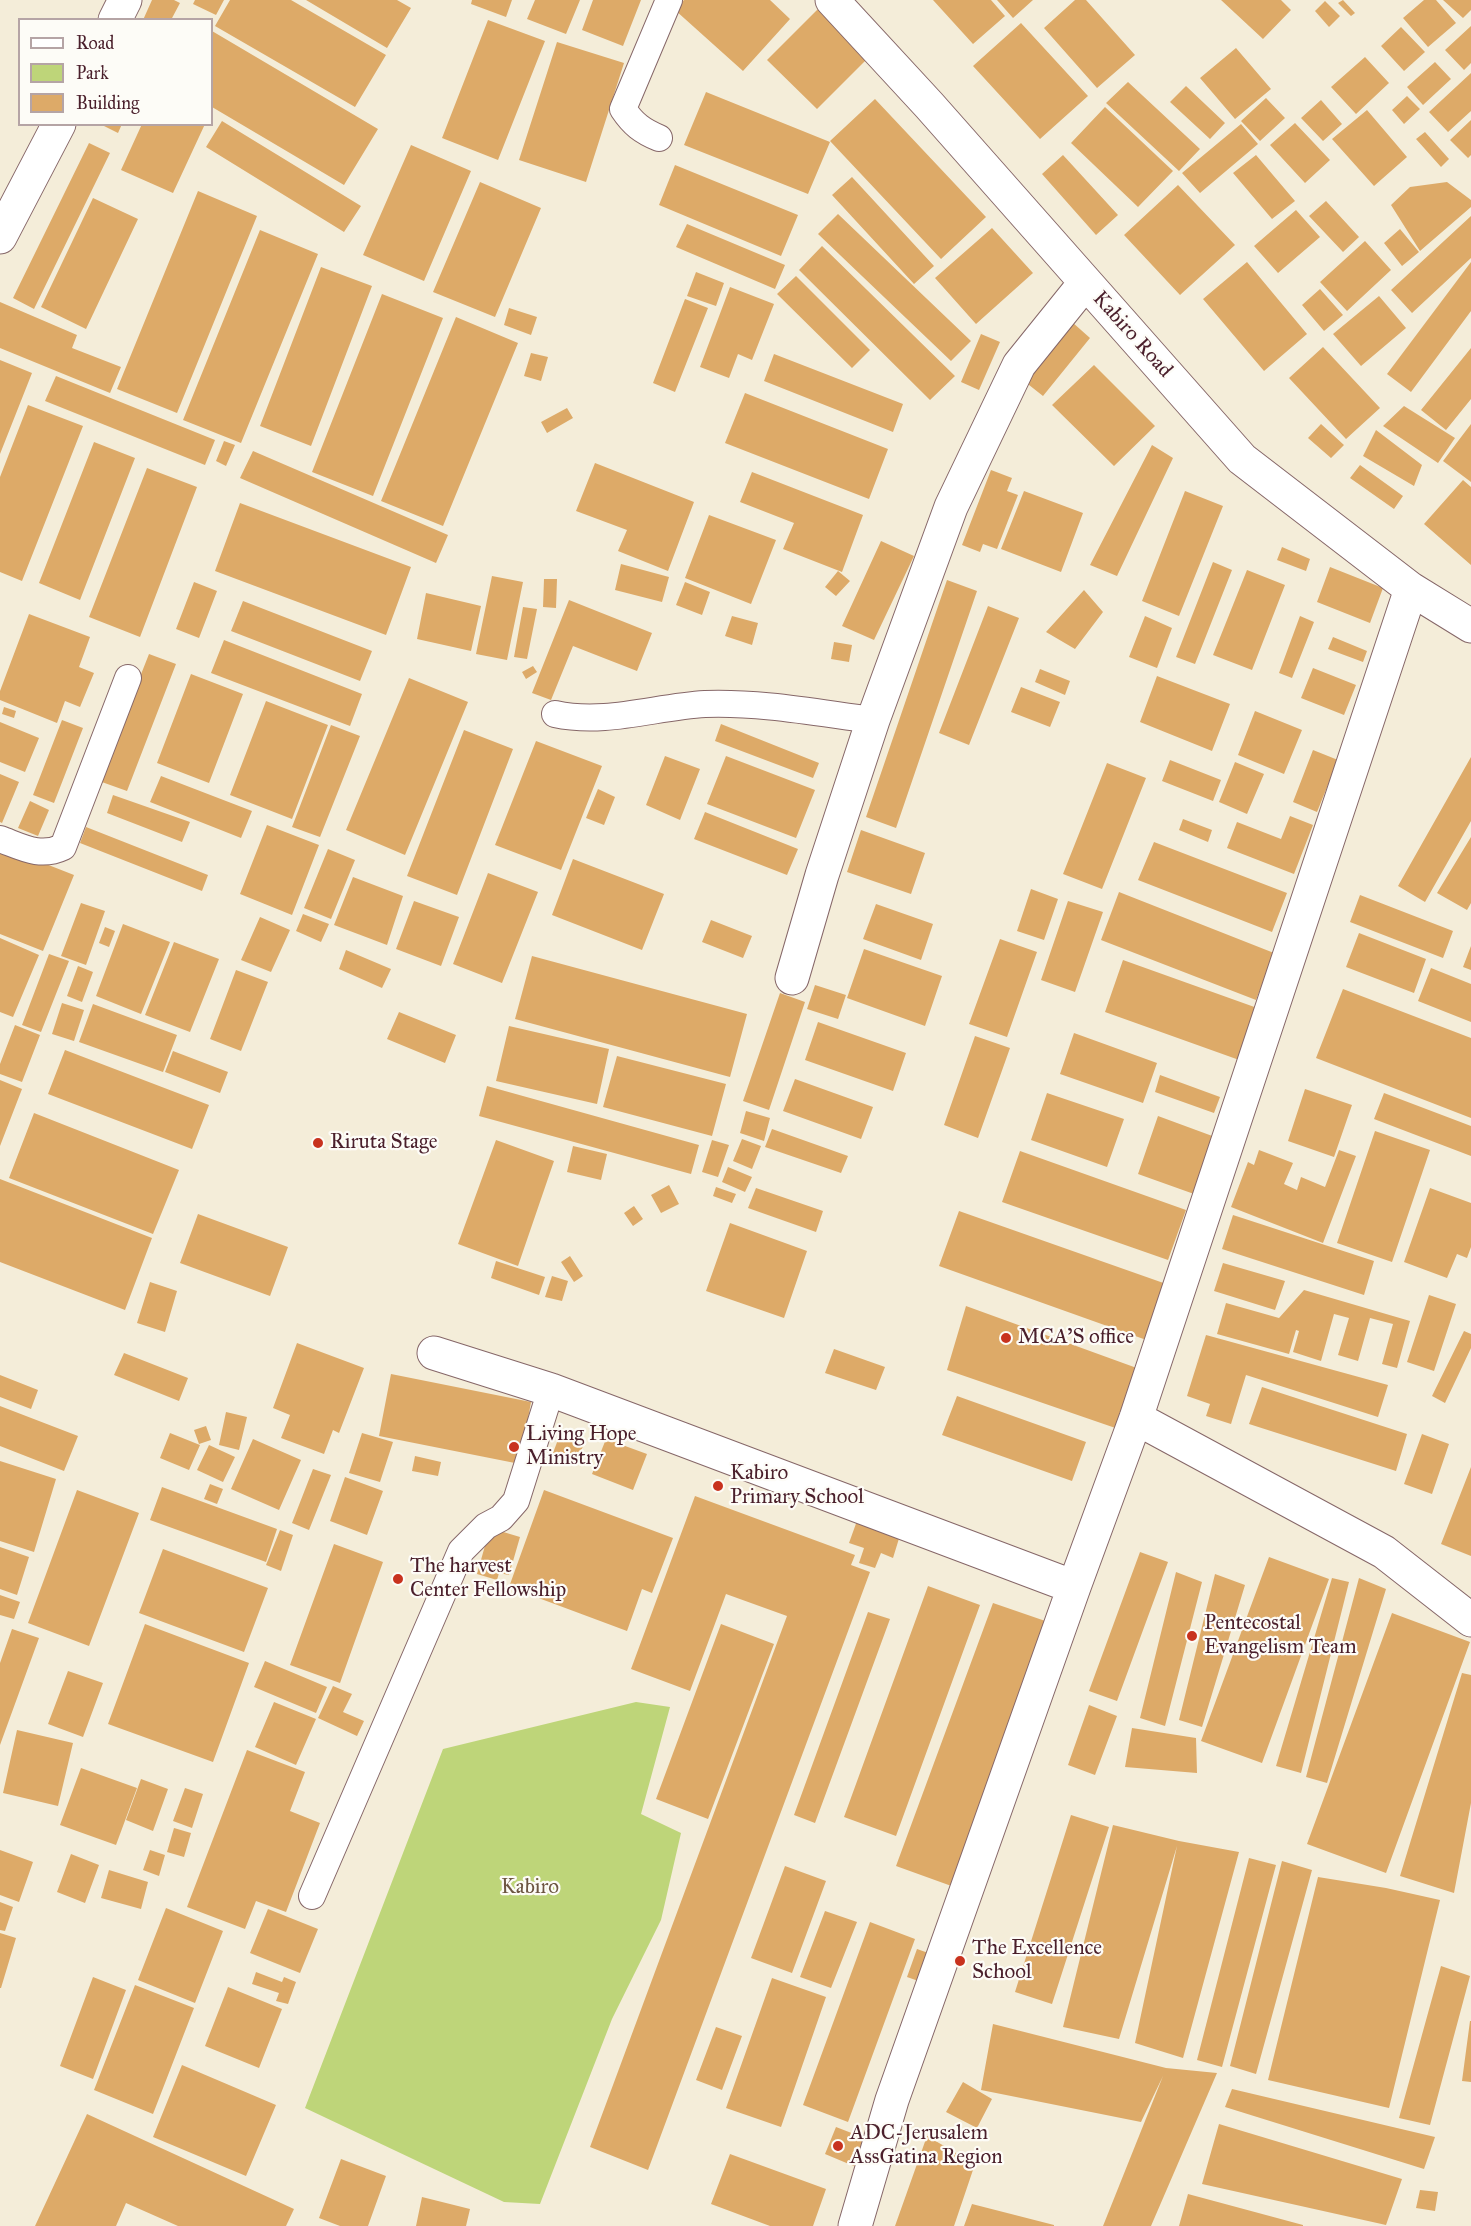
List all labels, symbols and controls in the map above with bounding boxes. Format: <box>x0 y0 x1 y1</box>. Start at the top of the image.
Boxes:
legend <box>18 18 213 126</box>
text: Road <box>76 32 114 54</box>
text: Park <box>76 62 109 84</box>
text: Building <box>76 92 139 114</box>
street label: Kabiro Road <box>1087 287 1177 383</box>
place label: Riruta Stage <box>330 1130 437 1156</box>
marker: Riruta Stage <box>311 1136 325 1150</box>
place label: MCA'S office <box>1018 1325 1134 1351</box>
marker: MCA'S office <box>999 1331 1013 1345</box>
place label: Living Hope Ministry <box>526 1422 637 1472</box>
marker: Living Hope Ministry <box>507 1440 521 1454</box>
place label: Kabiro Primary School <box>730 1461 864 1511</box>
marker: Kabiro Primary School <box>711 1479 725 1493</box>
place label: The harvest Center Fellowship <box>410 1554 566 1604</box>
marker: The harvest Center Fellowship <box>391 1572 405 1586</box>
place label: Pentecostal Evangelism Team <box>1204 1611 1357 1661</box>
marker: Pentecostal Evangelism Team <box>1185 1629 1199 1643</box>
park label: Kabiro <box>501 1875 559 1901</box>
place label: The Excellence School <box>972 1936 1102 1986</box>
marker: The Excellence School <box>953 1954 967 1968</box>
place label: ADC-Jerusalem AssGatina Region <box>850 2121 1003 2171</box>
marker: ADC-Jerusalem AssGatina Region <box>831 2139 845 2153</box>

